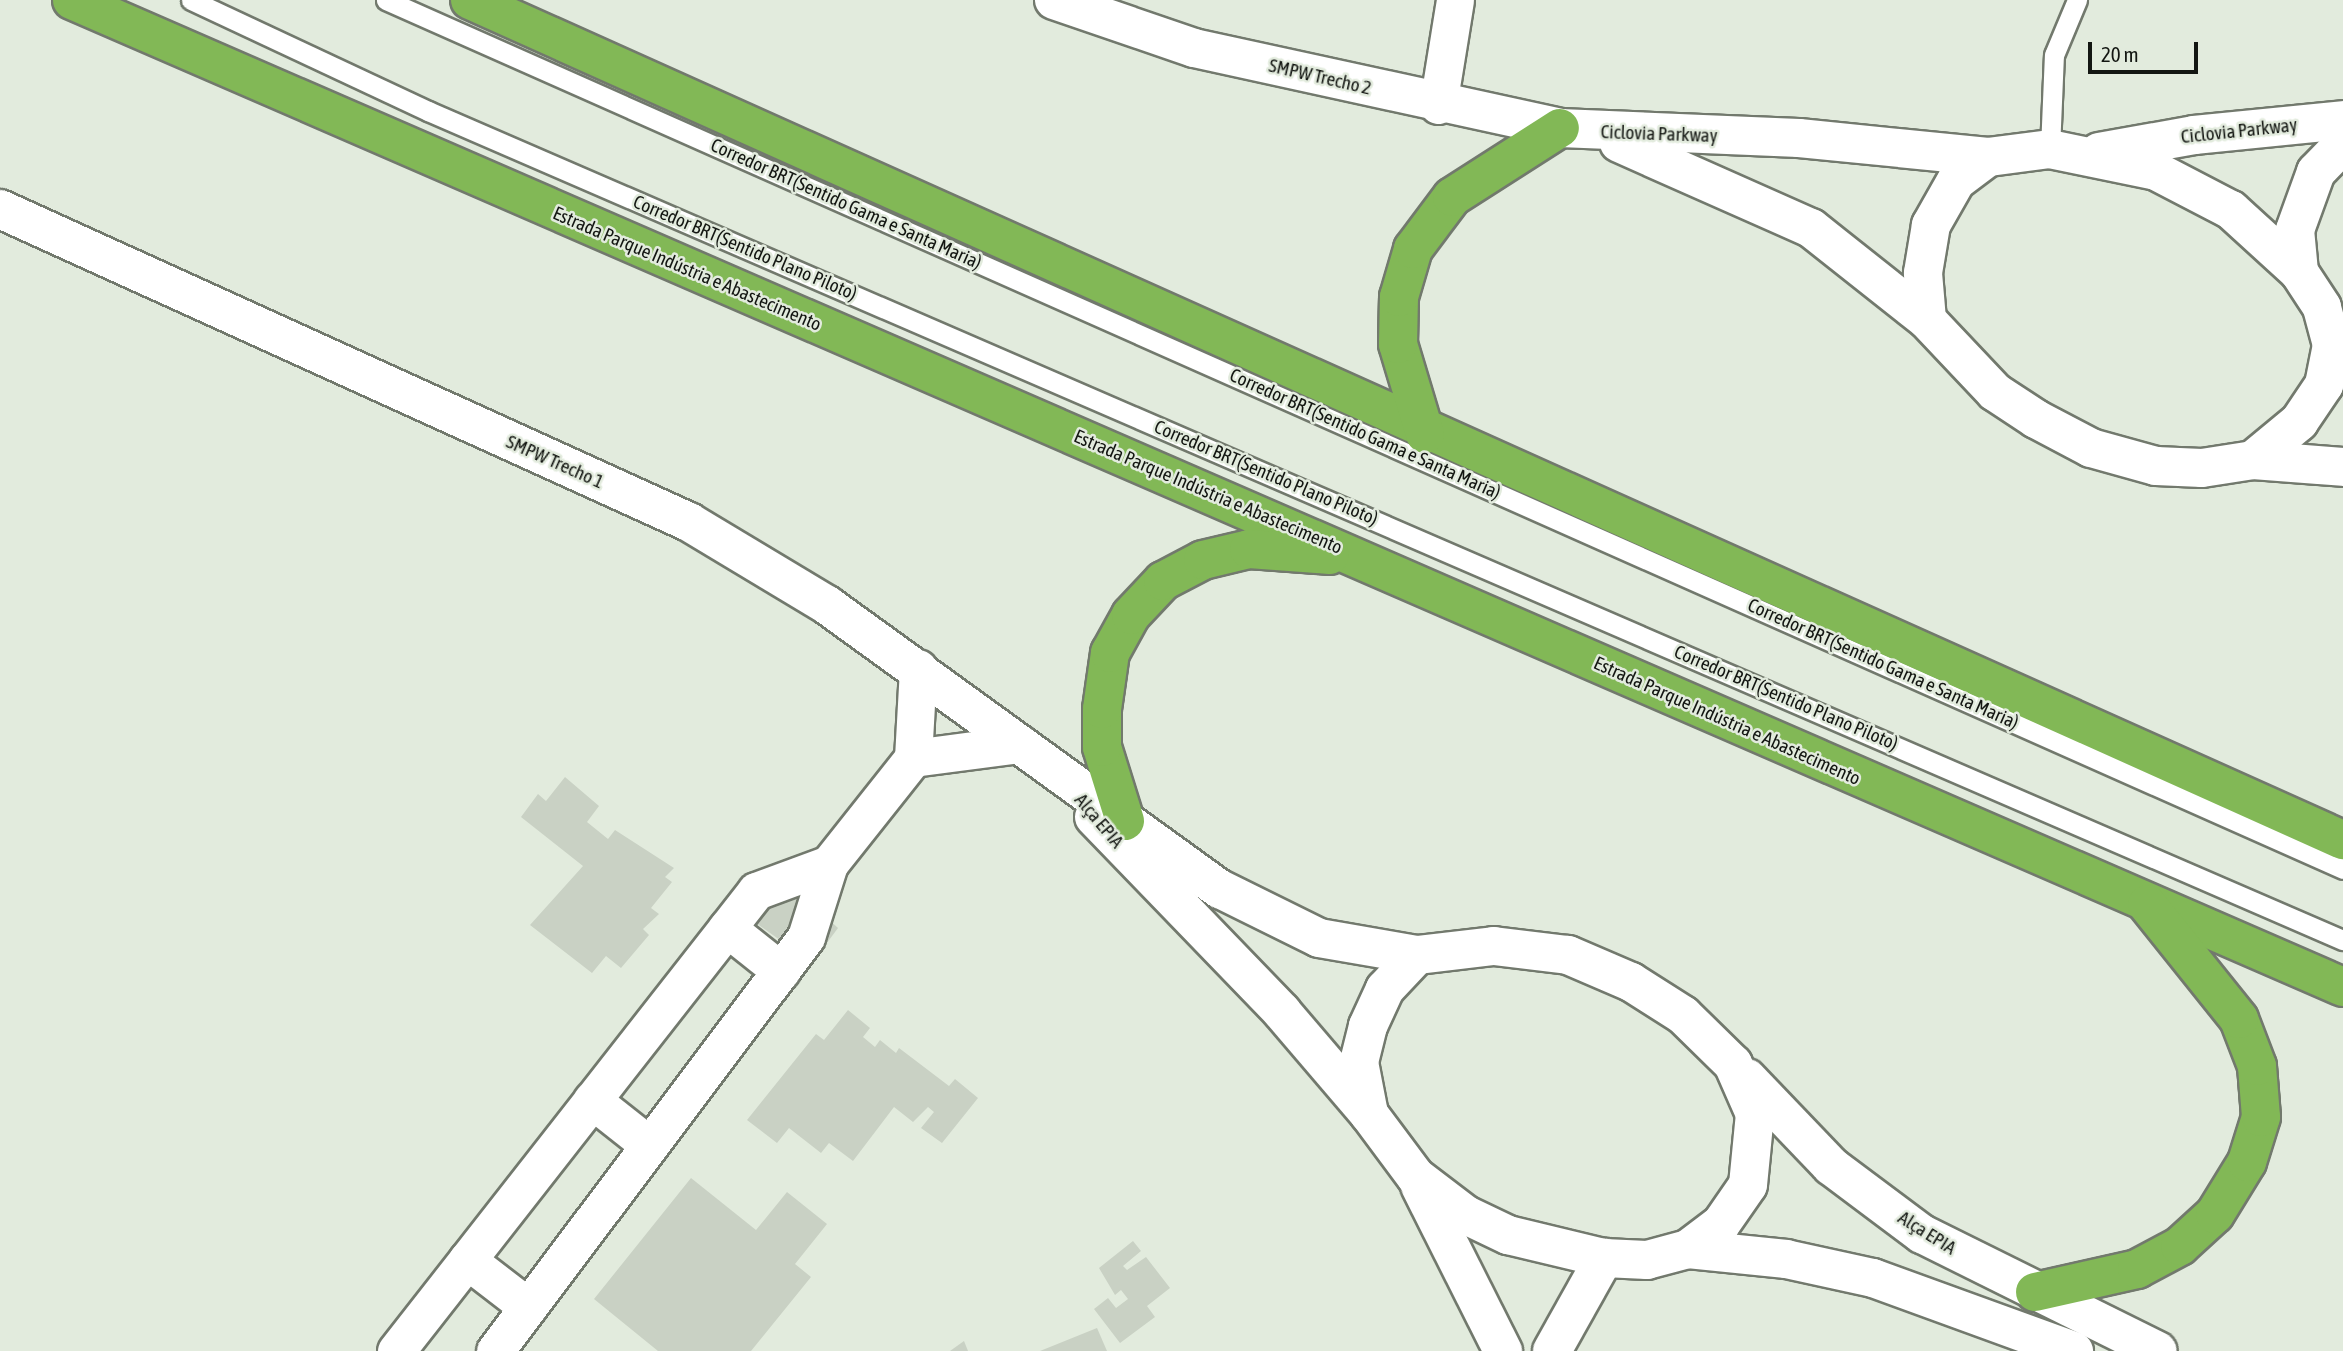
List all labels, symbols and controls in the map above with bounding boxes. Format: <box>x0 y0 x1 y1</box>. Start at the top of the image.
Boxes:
scale bar <box>2091 28 2201 72</box>
text: 20 m <box>2101 42 2139 66</box>
street label: SMPW Trecho 2 <box>1267 54 1373 100</box>
street label: Ciclovia Parkway <box>2180 114 2298 148</box>
street label: Ciclovia Parkway <box>1600 121 1718 147</box>
street label: Corredor BRT(Sentido Gama e Santa Maria) <box>707 134 985 274</box>
street label: Corredor BRT(Sentido Plano Piloto) <box>630 190 860 306</box>
street label: Estrada Parque Indústria e Abastecimento <box>549 202 825 336</box>
street label: Corredor BRT(Sentido Gama e Santa Maria) <box>1226 364 1504 504</box>
street label: Corredor BRT(Sentido Plano Piloto) <box>1151 415 1381 531</box>
street label: Estrada Parque Indústria e Abastecimento <box>1070 425 1346 559</box>
street label: SMPW Trecho 1 <box>503 430 607 494</box>
street label: Corredor BRT(Sentido Gama e Santa Maria) <box>1744 594 2022 734</box>
street label: Corredor BRT(Sentido Plano Piloto) <box>1671 640 1901 756</box>
street label: Estrada Parque Indústria e Abastecimento <box>1590 652 1864 790</box>
street label: Alça EPIA <box>1070 789 1128 853</box>
street label: Alça EPIA <box>1894 1206 1960 1260</box>

